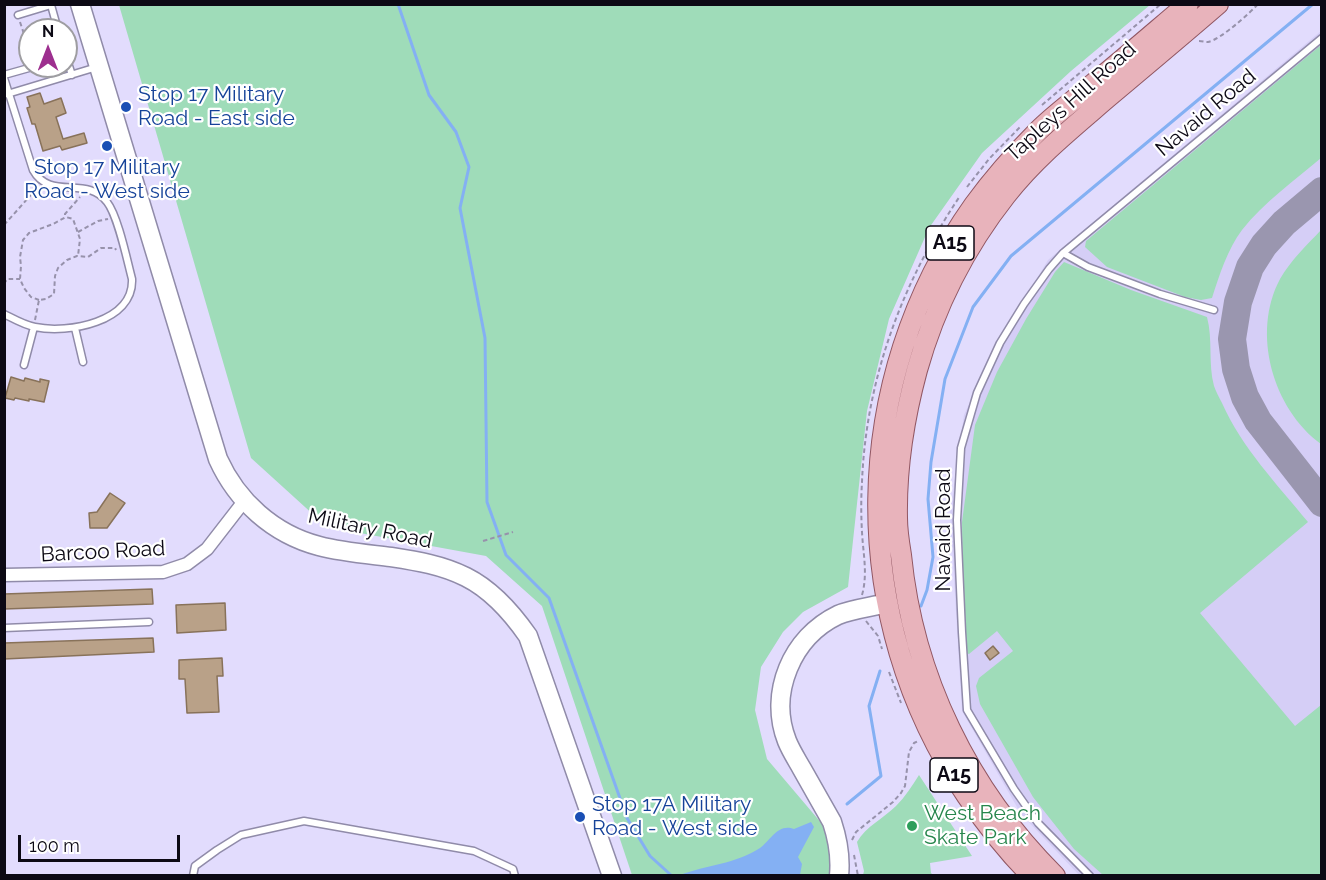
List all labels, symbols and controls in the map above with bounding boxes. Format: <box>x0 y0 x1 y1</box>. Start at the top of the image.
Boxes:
north arrow <box>18 18 78 78</box>
text: N <box>42 22 54 41</box>
street label: Tapleys Hill Road <box>1001 37 1141 167</box>
street label: Navaid Road <box>1151 64 1261 162</box>
place label: Stop 17 Military Road - East side <box>138 82 295 132</box>
marker: Stop 17 Military Road - East side <box>119 100 133 114</box>
marker: Stop 17 Military Road - West side <box>100 139 114 153</box>
place label: Stop 17 Military Road - West side <box>24 155 190 205</box>
road number: A15 <box>926 226 974 260</box>
street label: Navaid Road <box>931 469 957 591</box>
street label: Military Road <box>306 504 434 554</box>
street label: Barcoo Road <box>40 536 166 568</box>
road number: A15 <box>930 758 978 792</box>
place label: Stop 17A Military Road - West side <box>592 792 757 842</box>
place label: West Beach Skate Park <box>924 801 1041 851</box>
marker: Stop 17A Military Road - West side <box>573 810 587 824</box>
marker: West Beach Skate Park <box>905 819 919 833</box>
scale bar <box>21 823 183 861</box>
text: 100 m <box>29 835 80 856</box>

